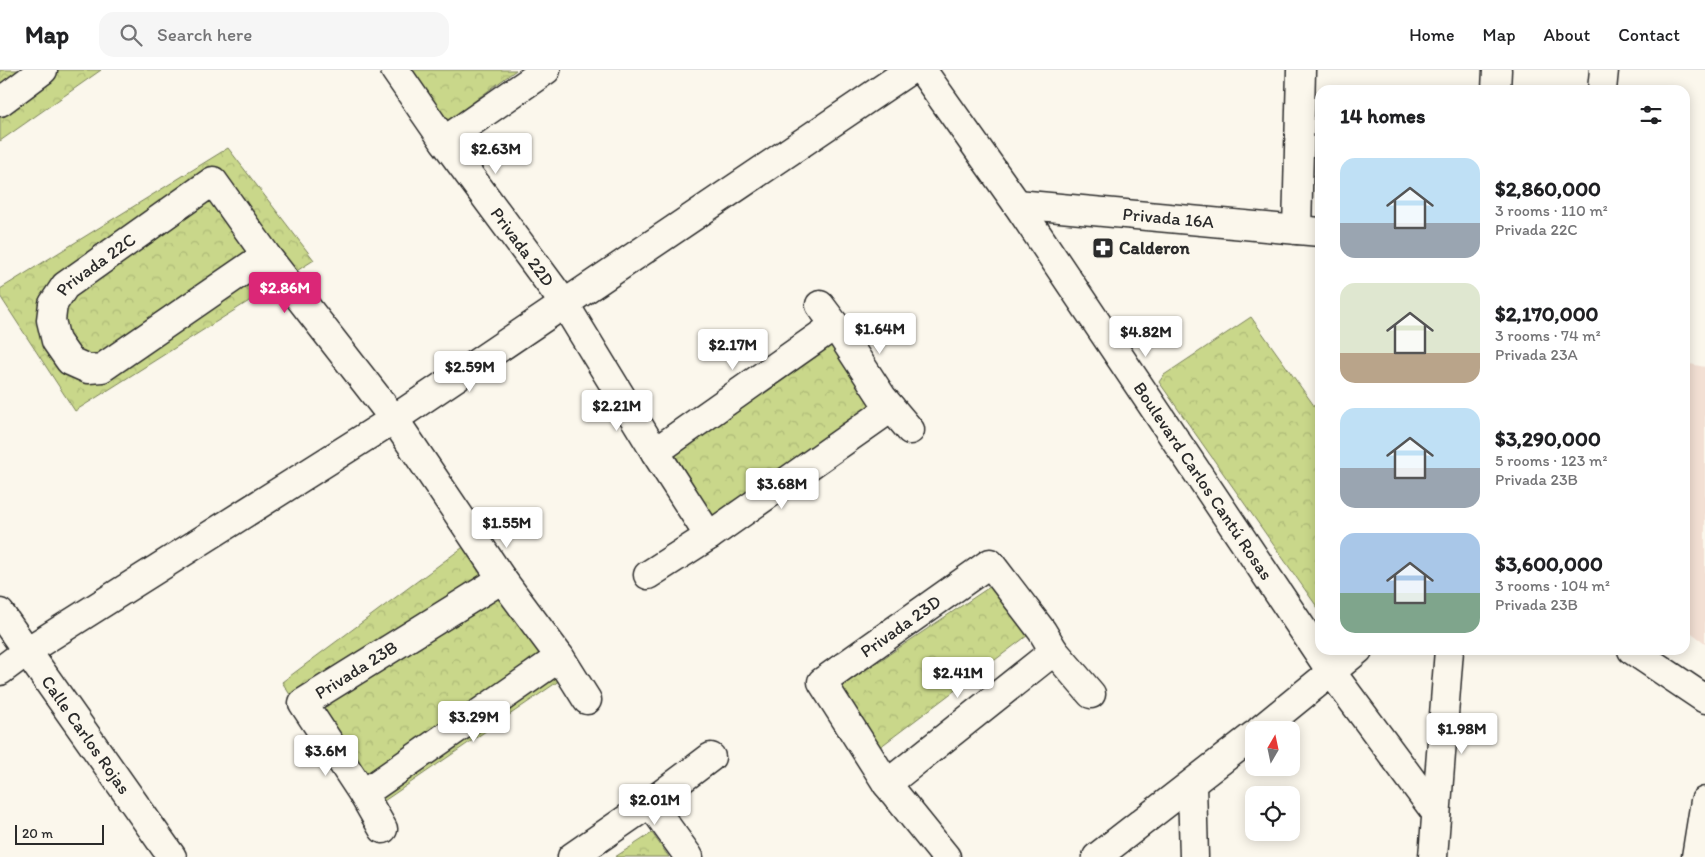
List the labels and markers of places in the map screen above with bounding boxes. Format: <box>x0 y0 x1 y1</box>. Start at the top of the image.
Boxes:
pin: $2.63M <box>455 132 537 175</box>
pharmacy icon: Calderon <box>1091 236 1115 260</box>
place label: Calderon <box>1119 237 1191 259</box>
pin: $2.86M <box>244 272 326 314</box>
pin: $1.64M <box>839 312 921 355</box>
pin: $4.82M <box>1105 316 1187 358</box>
pin: $2.17M <box>692 328 774 371</box>
pin: $2.59M <box>429 350 511 393</box>
pin: $2.21M <box>576 390 658 432</box>
pin: $3.68M <box>741 468 823 510</box>
pin: $1.55M <box>466 506 548 549</box>
pin: $2.41M <box>917 656 999 699</box>
pin: $3.29M <box>433 700 515 743</box>
pin: $1.98M <box>1421 712 1503 755</box>
pin: $3.6M <box>291 734 361 777</box>
pin: $2.01M <box>614 784 696 826</box>

